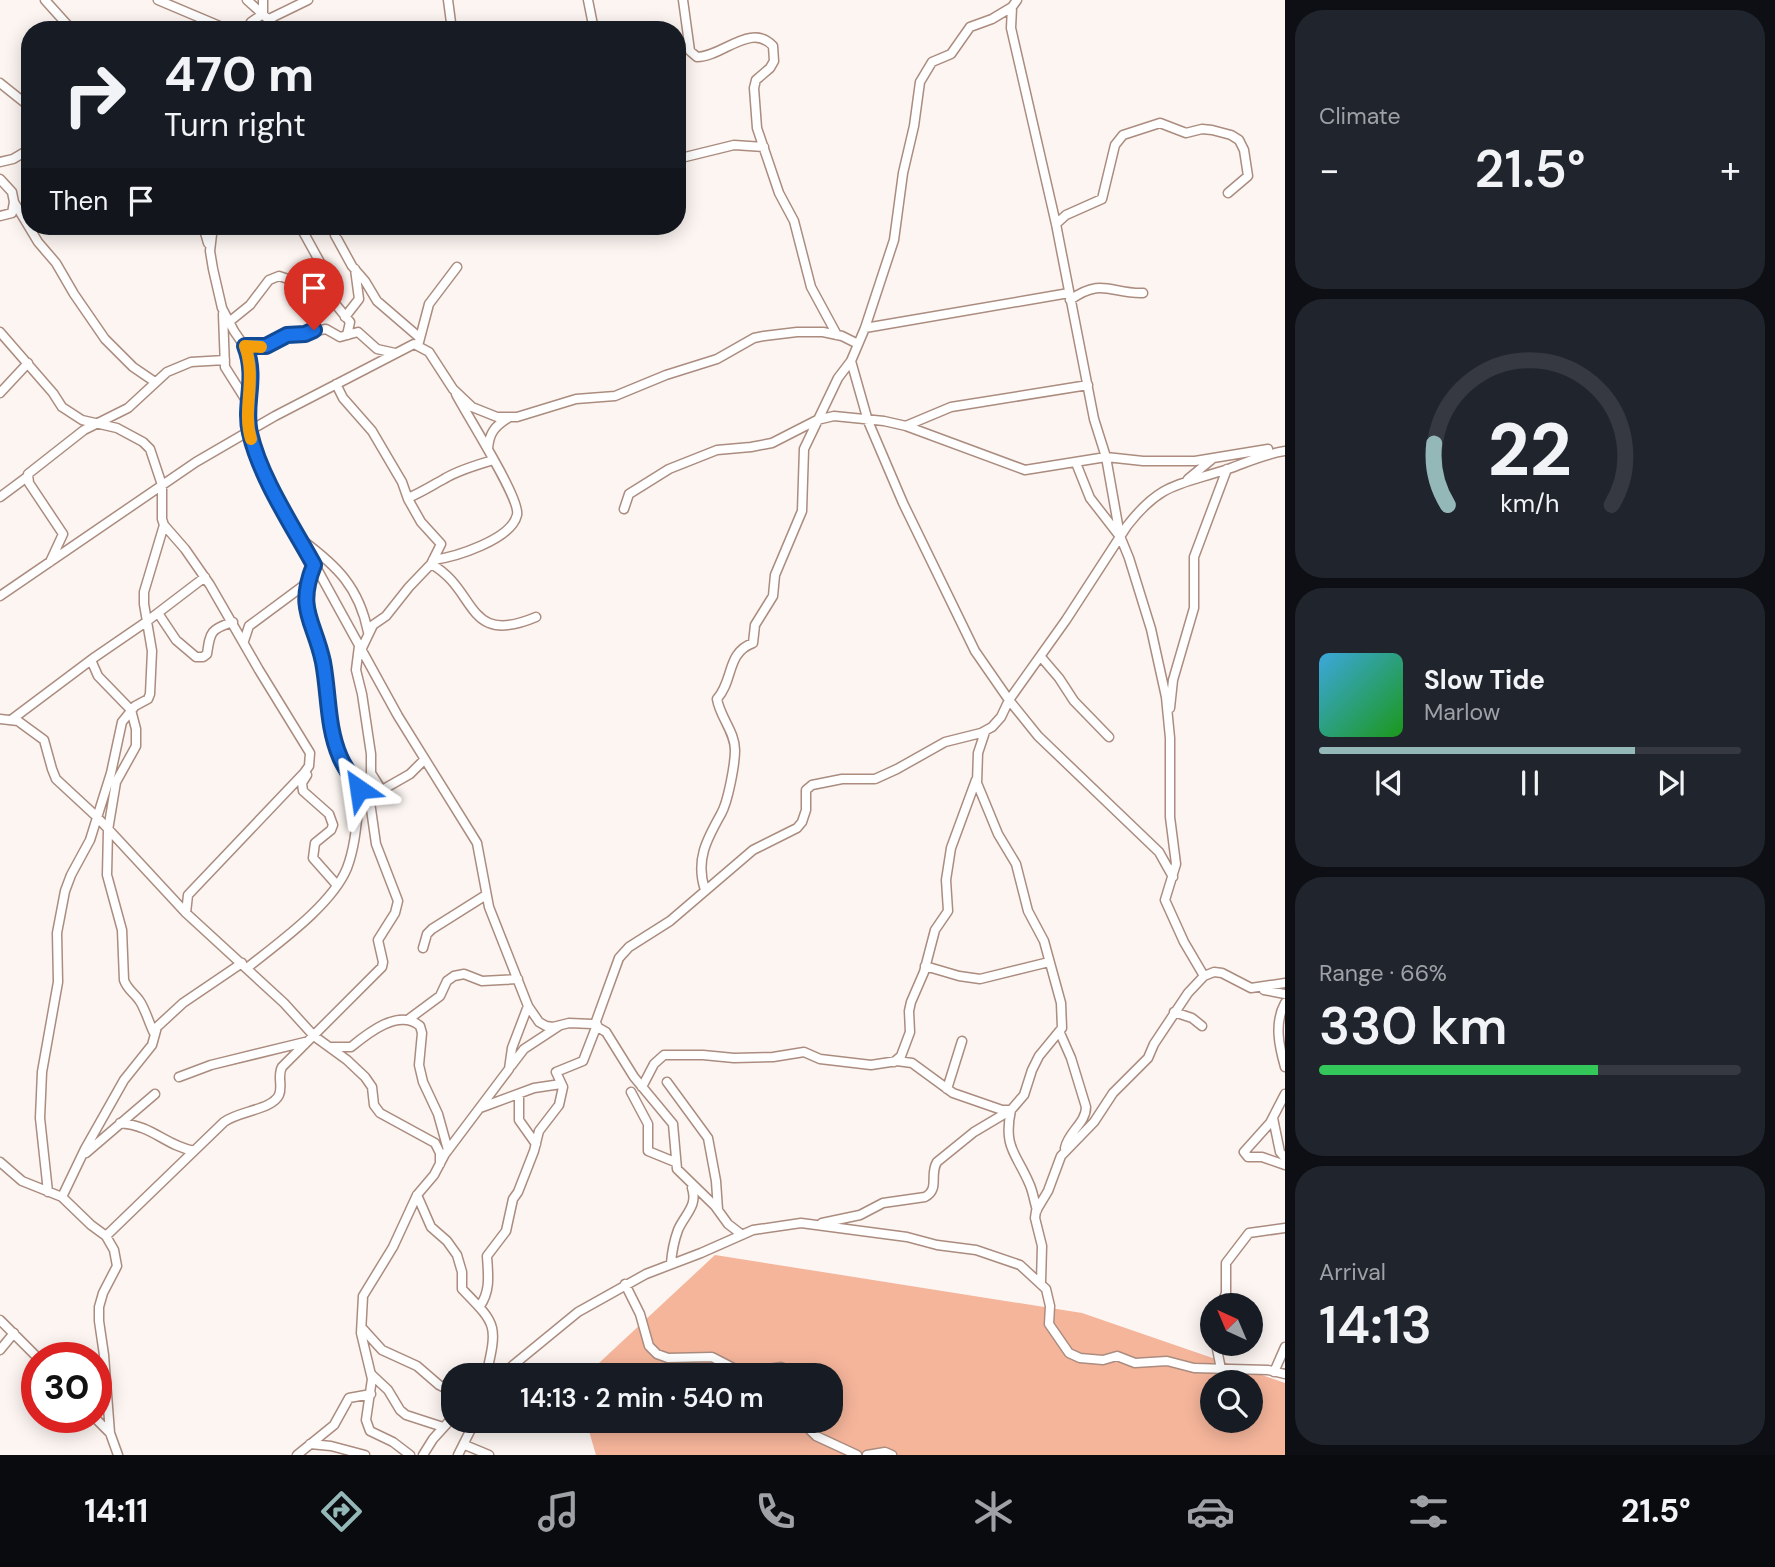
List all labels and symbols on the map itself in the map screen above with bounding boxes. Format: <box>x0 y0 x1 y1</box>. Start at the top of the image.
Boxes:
pin <box>284 258 344 330</box>
position arrow <box>322 752 396 826</box>
north arrow <box>1200 1293 1264 1356</box>
speed limit sign: 30 <box>21 1342 112 1433</box>

